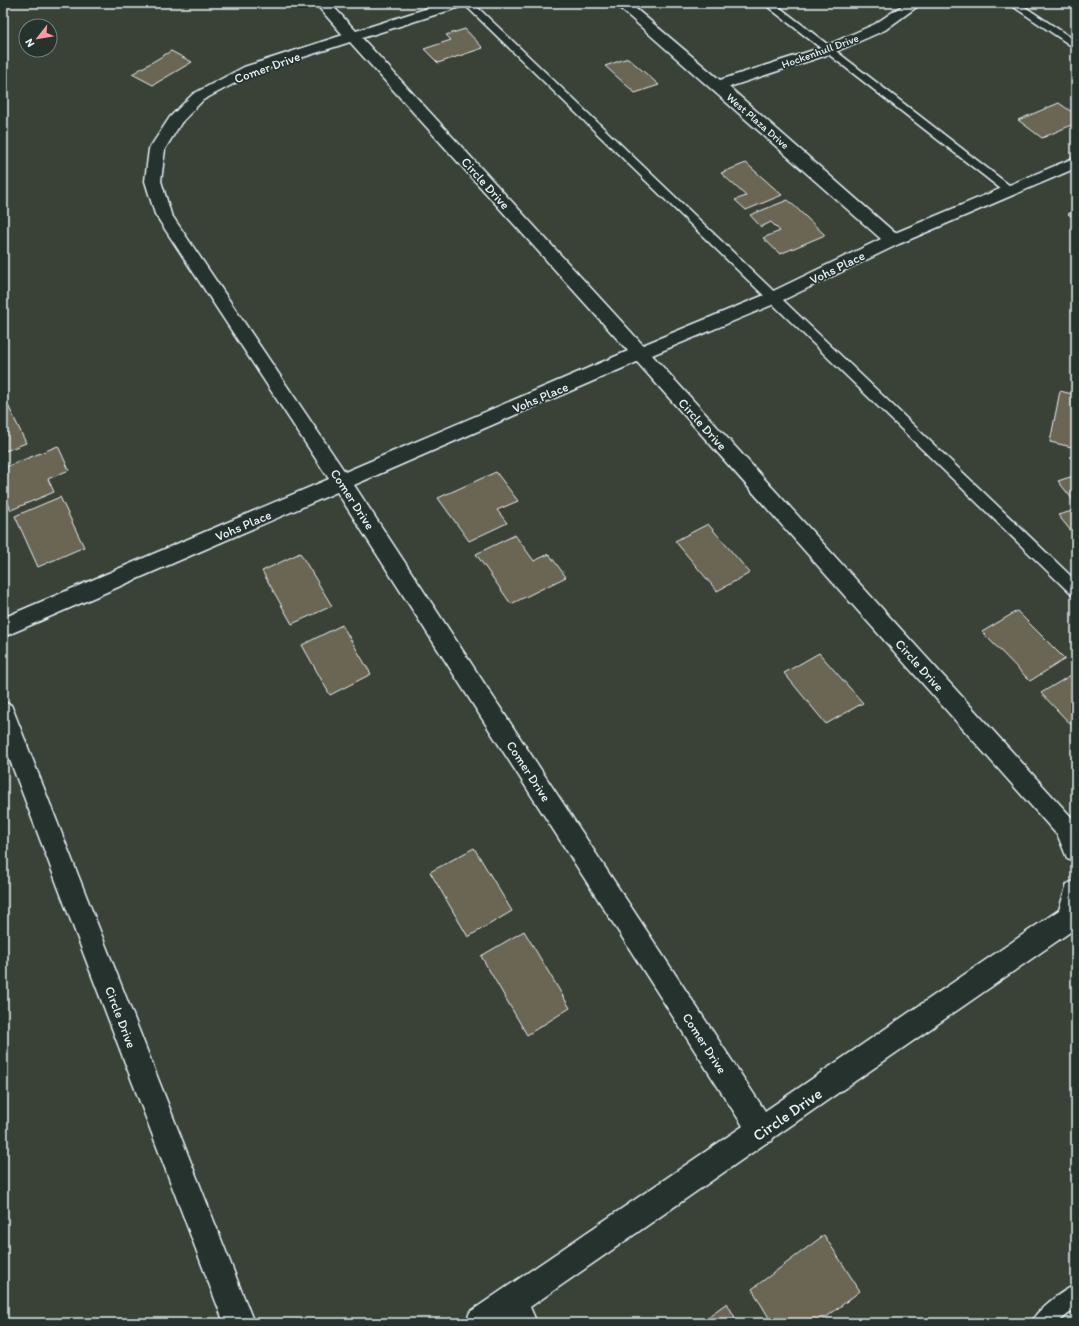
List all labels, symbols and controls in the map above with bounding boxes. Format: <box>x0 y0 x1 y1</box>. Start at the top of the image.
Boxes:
north arrow <box>18 18 58 58</box>
street label: Hockenhull Drive <box>780 32 860 71</box>
text: N <box>22 36 37 49</box>
street label: Comer Drive <box>232 49 302 86</box>
street label: West Plaza Drive <box>724 91 792 152</box>
street label: Circle Drive <box>458 154 513 212</box>
street label: Vohs Place <box>807 248 867 287</box>
street label: Vohs Place <box>510 379 570 416</box>
street label: Circle Drive <box>675 395 730 453</box>
street label: Comer Drive <box>328 466 378 532</box>
street label: Vohs Place <box>213 507 273 544</box>
street label: Circle Drive <box>892 636 947 694</box>
street label: Comer Drive <box>504 738 554 804</box>
street label: Circle Drive <box>102 984 139 1050</box>
street label: Comer Drive <box>680 1010 730 1076</box>
street label: Circle Drive <box>749 1084 825 1145</box>

